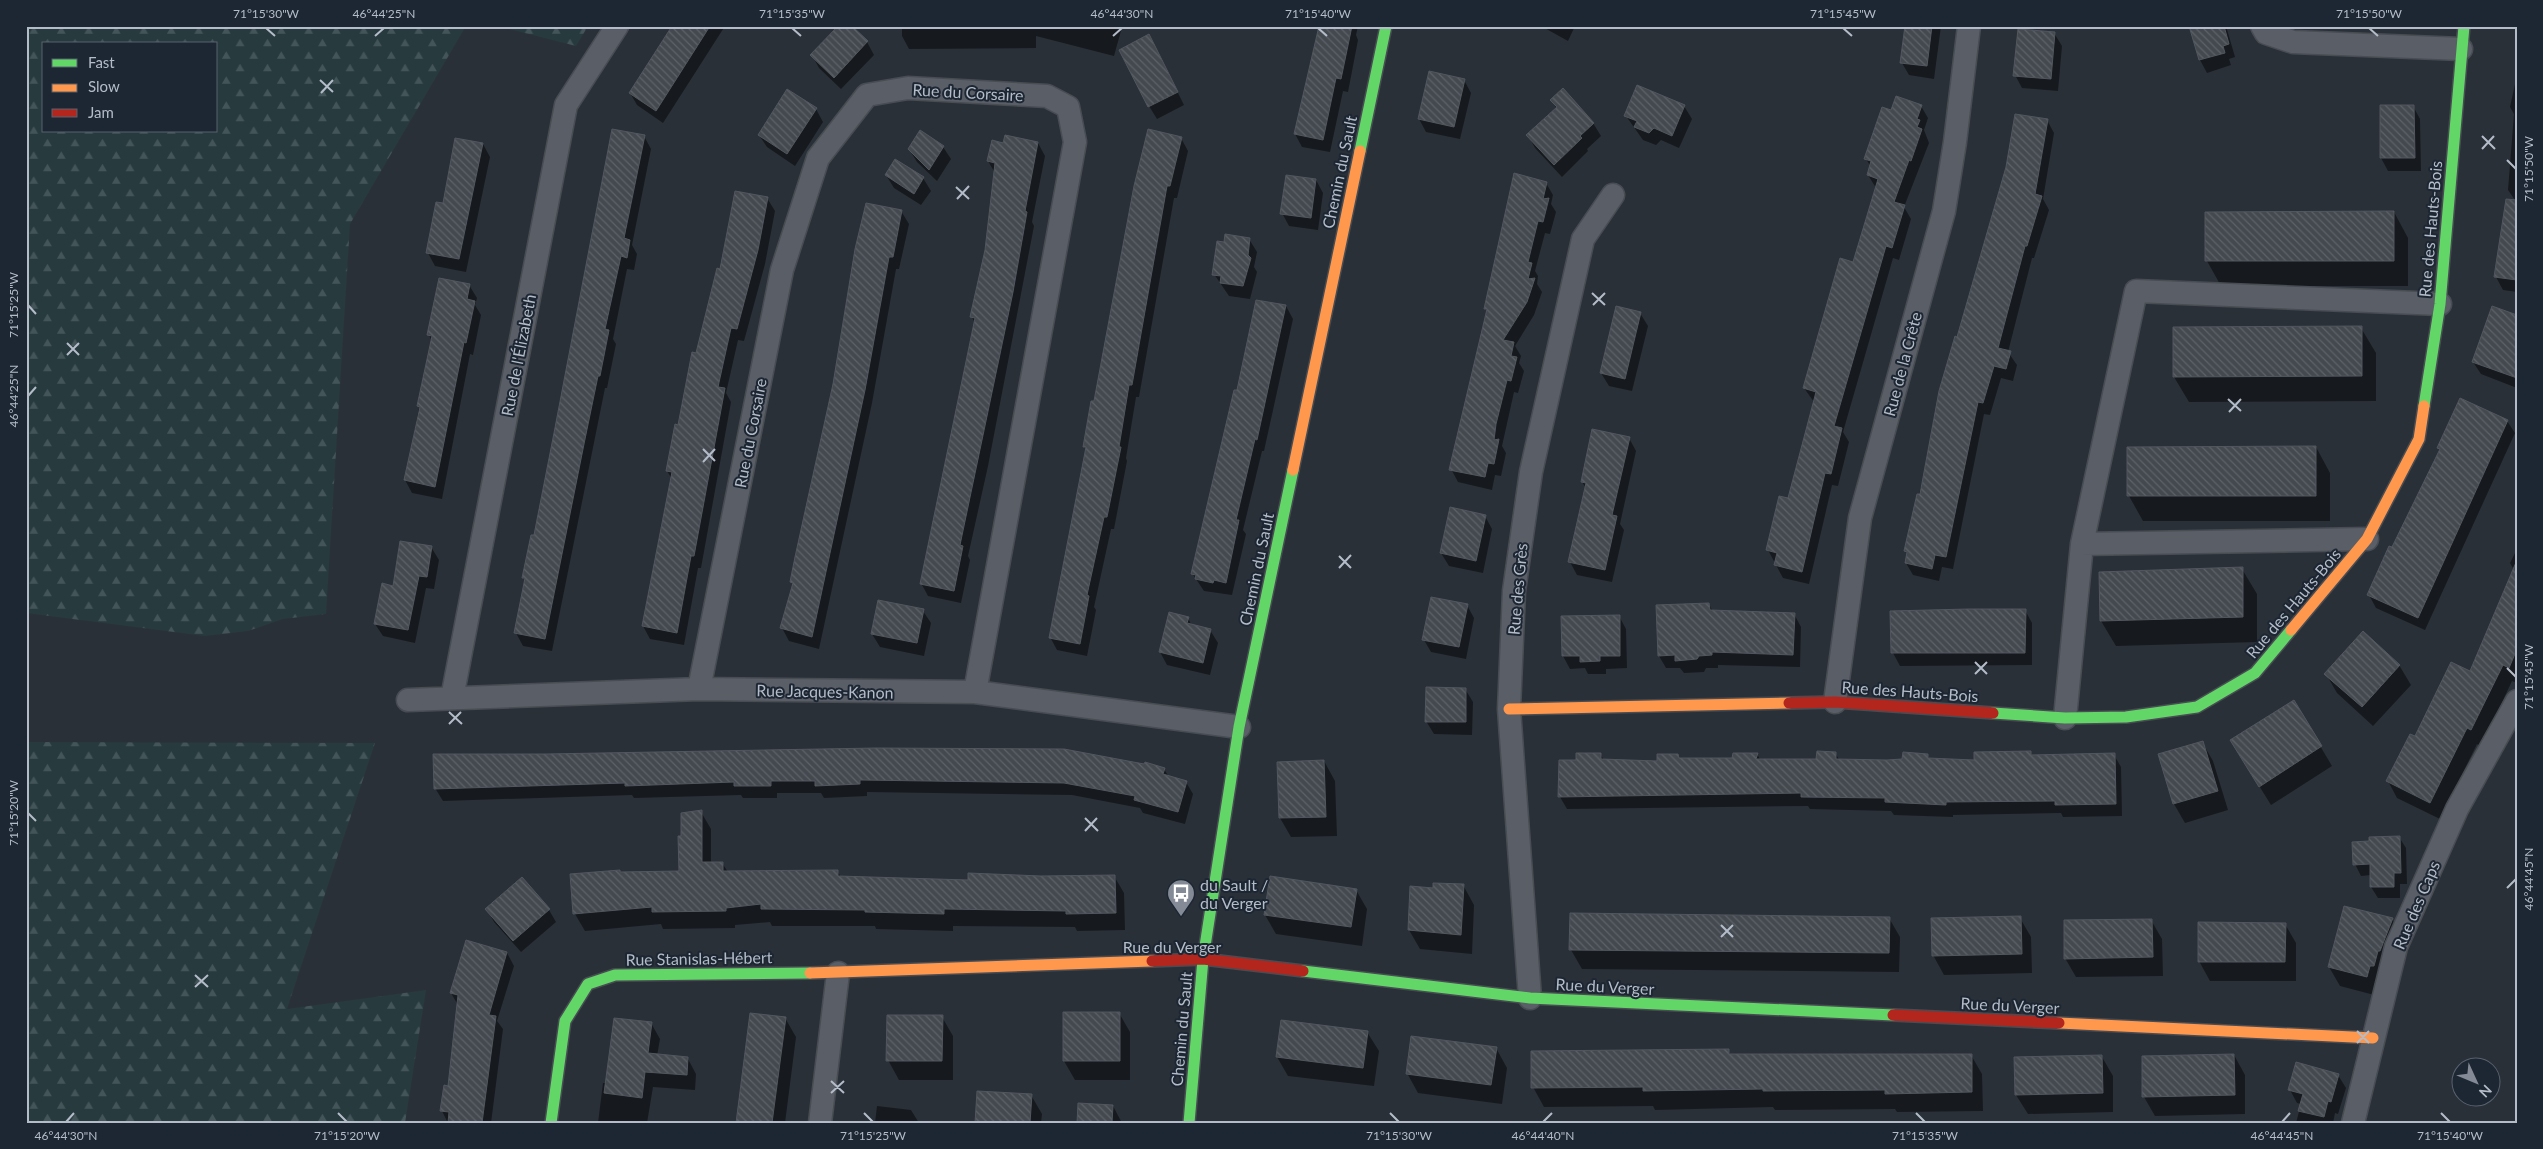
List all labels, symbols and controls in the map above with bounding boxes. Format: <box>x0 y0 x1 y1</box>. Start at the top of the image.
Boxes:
text: 71°15'30"W <box>233 6 300 21</box>
text: 46°44'25"N <box>353 6 415 21</box>
text: 71°15'35"W <box>759 6 826 21</box>
text: 46°44'30"N <box>1091 6 1153 21</box>
text: 71°15'40"W <box>1285 6 1352 21</box>
text: 71°15'45"W <box>1810 6 1877 21</box>
text: 71°15'50"W <box>2336 6 2403 21</box>
legend <box>42 42 218 132</box>
text: Fast <box>88 53 115 71</box>
text: Slow <box>88 77 120 95</box>
street label: Rue du Corsaire <box>912 80 1024 104</box>
text: Jam <box>88 103 114 121</box>
street label: Chemin du Sault <box>1318 114 1360 230</box>
text: 71°15'50"W <box>2521 135 2536 202</box>
street label: Rue des Hauts-Bois <box>2415 160 2445 298</box>
text: 71°15'25"W <box>6 271 21 338</box>
street label: Rue de l'Élizabeth <box>497 292 539 418</box>
street label: Rue de la Crête <box>1879 310 1925 418</box>
text: 46°44'25"N <box>6 365 21 427</box>
street label: Rue du Corsaire <box>730 377 770 489</box>
street label: Chemin du Sault <box>1235 511 1277 627</box>
street label: Rue des Grès <box>1504 542 1530 636</box>
street label: Rue des Hauts-Bois <box>2242 544 2344 662</box>
text: 71°15'45"W <box>2521 643 2536 710</box>
street label: Rue des Hauts-Bois <box>1841 677 1979 705</box>
street label: Rue Jacques-Kanon <box>756 680 894 702</box>
text: 71°15'20"W <box>6 779 21 846</box>
text: 46°44'45"N <box>2521 848 2536 910</box>
street label: Rue des Caps <box>2389 858 2443 952</box>
place label: du Sault / du Verger <box>1200 875 1268 912</box>
bus stop icon: du Sault / du Verger <box>1166 878 1196 917</box>
street label: Rue du Verger <box>1123 937 1222 956</box>
street label: Rue Stanislas-Hébert <box>625 947 773 969</box>
street label: Chemin du Sault <box>1167 971 1195 1087</box>
street label: Rue du Verger <box>1555 974 1655 998</box>
street label: Rue du Verger <box>1960 993 2060 1017</box>
north arrow <box>2450 1056 2500 1106</box>
text: N <box>2476 1082 2496 1101</box>
text: 46°44'30"N <box>35 1128 97 1143</box>
text: 71°15'20"W <box>314 1128 381 1143</box>
text: 71°15'25"W <box>840 1128 907 1143</box>
text: 71°15'30"W <box>1366 1128 1433 1143</box>
text: 46°44'40"N <box>1512 1128 1574 1143</box>
text: 71°15'35"W <box>1892 1128 1959 1143</box>
text: 46°44'45"N <box>2251 1128 2313 1143</box>
text: 71°15'40"W <box>2417 1128 2484 1143</box>

